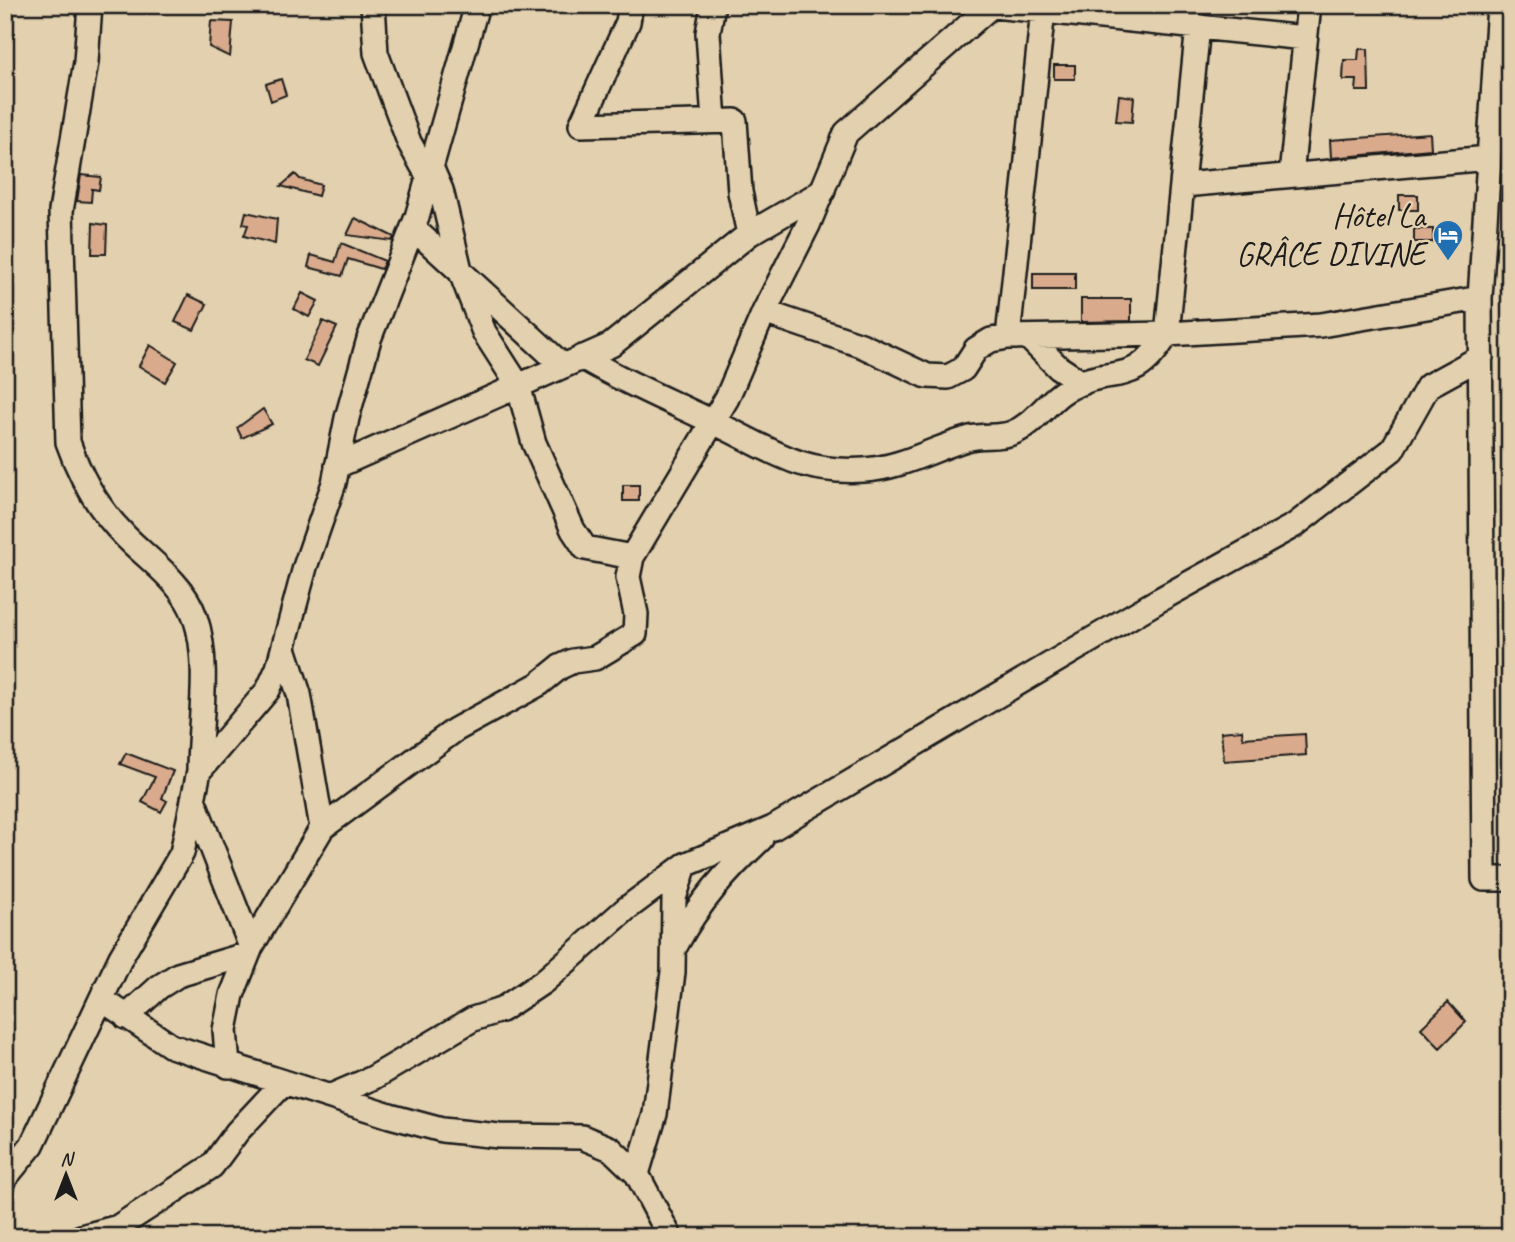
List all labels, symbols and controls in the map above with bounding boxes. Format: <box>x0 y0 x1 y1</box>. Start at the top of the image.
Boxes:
place label: Hôtel La GRÂCE DIVINE <box>1236 195 1430 275</box>
hotel icon: Hôtel La GRÂCE DIVINE <box>1431 218 1465 262</box>
north arrow <box>32 1140 102 1210</box>
text: N <box>60 1147 75 1171</box>

